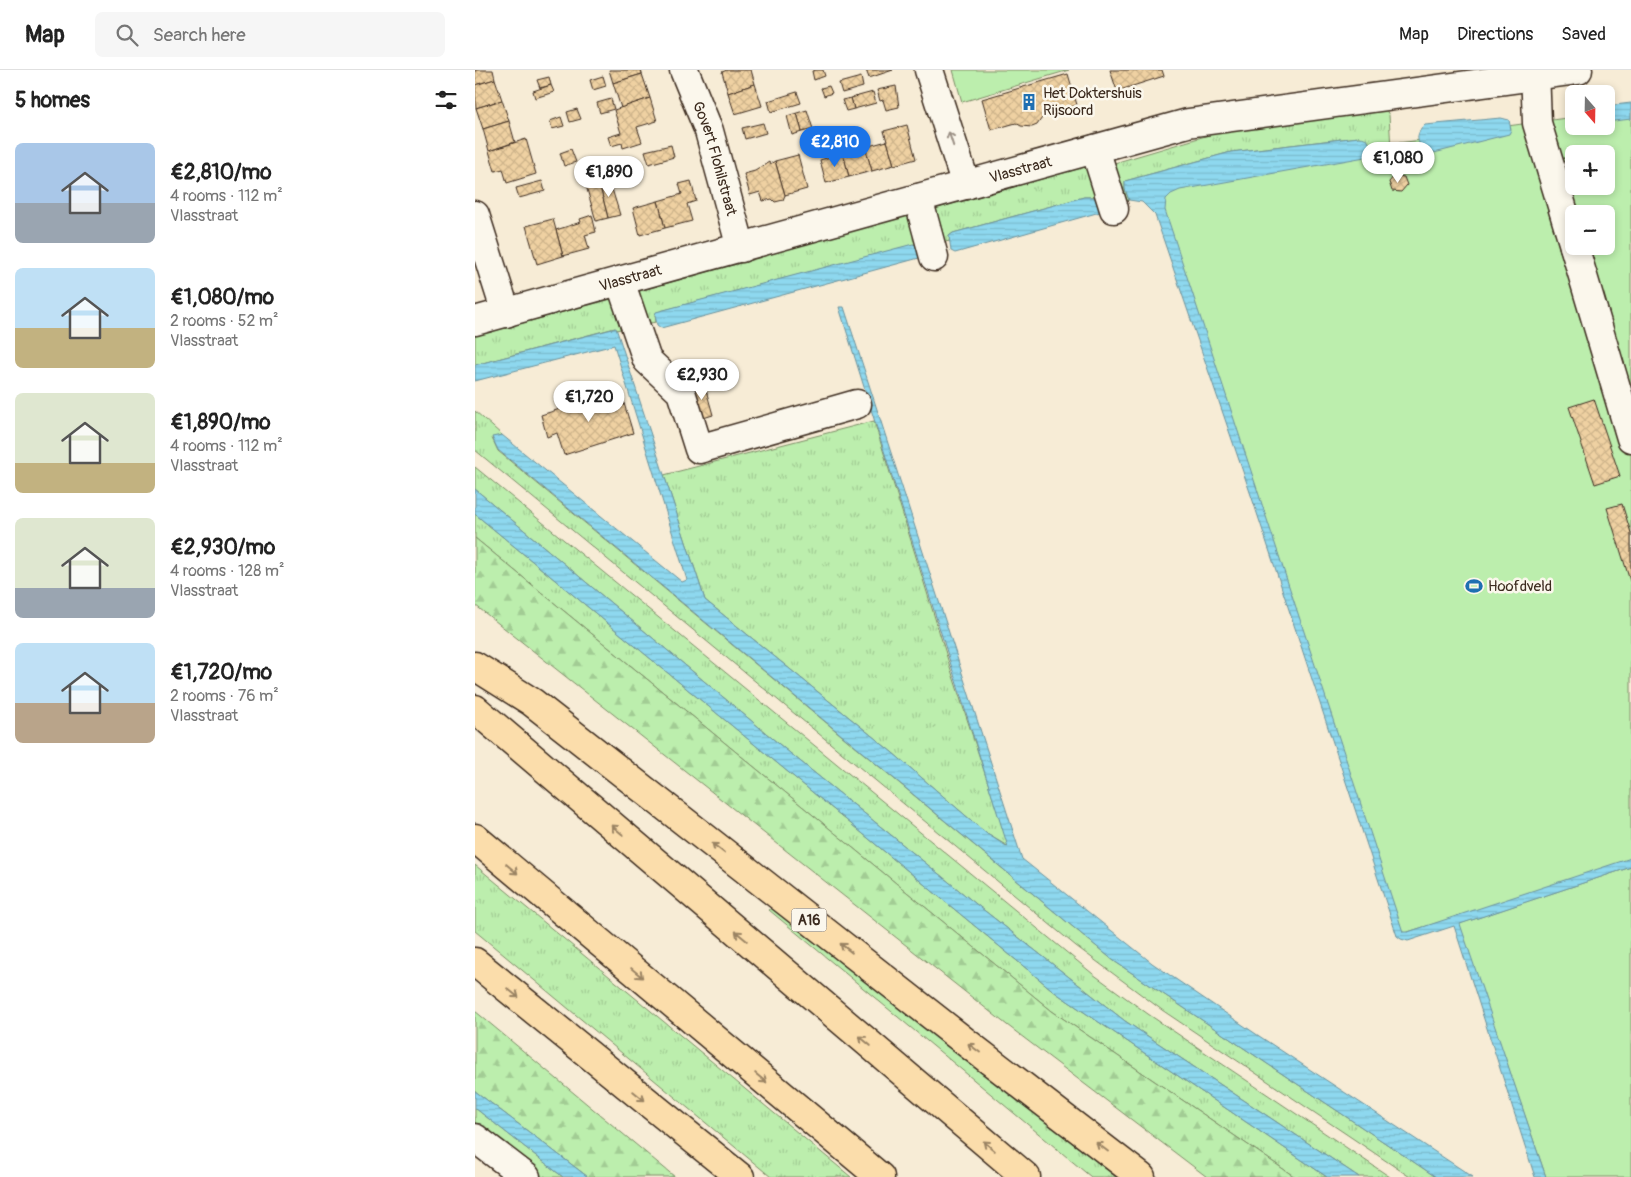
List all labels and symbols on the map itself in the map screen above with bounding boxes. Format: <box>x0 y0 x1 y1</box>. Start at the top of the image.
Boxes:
place label: Het Doktershuis Rijsoord <box>1043 84 1142 120</box>
north arrow <box>1565 85 1615 135</box>
building icon: Het Doktershuis Rijsoord <box>1019 92 1039 112</box>
street label: Govert Flohilstraat <box>688 98 741 219</box>
pin: €2,810 <box>794 126 876 168</box>
one-way arrow <box>945 131 955 147</box>
pin: €1,080 <box>1357 142 1439 184</box>
street label: Vlasstraat <box>987 152 1055 187</box>
pin: €1,890 <box>568 156 650 198</box>
street label: Vlasstraat <box>597 260 664 296</box>
pin: €2,930 <box>661 358 743 401</box>
pin: €1,720 <box>548 380 630 423</box>
sports icon: Hoofdveld <box>1464 576 1484 596</box>
place label: Hoofdveld <box>1488 577 1552 596</box>
one-way arrow <box>611 825 624 836</box>
one-way arrow <box>712 842 725 853</box>
one-way arrow <box>506 863 519 874</box>
road number: A16 <box>791 908 827 932</box>
one-way arrow <box>735 930 748 941</box>
one-way arrow <box>840 943 853 954</box>
one-way arrow <box>630 968 643 979</box>
one-way arrow <box>506 987 519 998</box>
one-way arrow <box>858 1035 871 1047</box>
one-way arrow <box>967 1043 980 1054</box>
one-way arrow <box>755 1072 768 1083</box>
one-way arrow <box>632 1090 645 1101</box>
one-way arrow <box>983 1140 996 1151</box>
one-way arrow <box>1096 1142 1109 1153</box>

